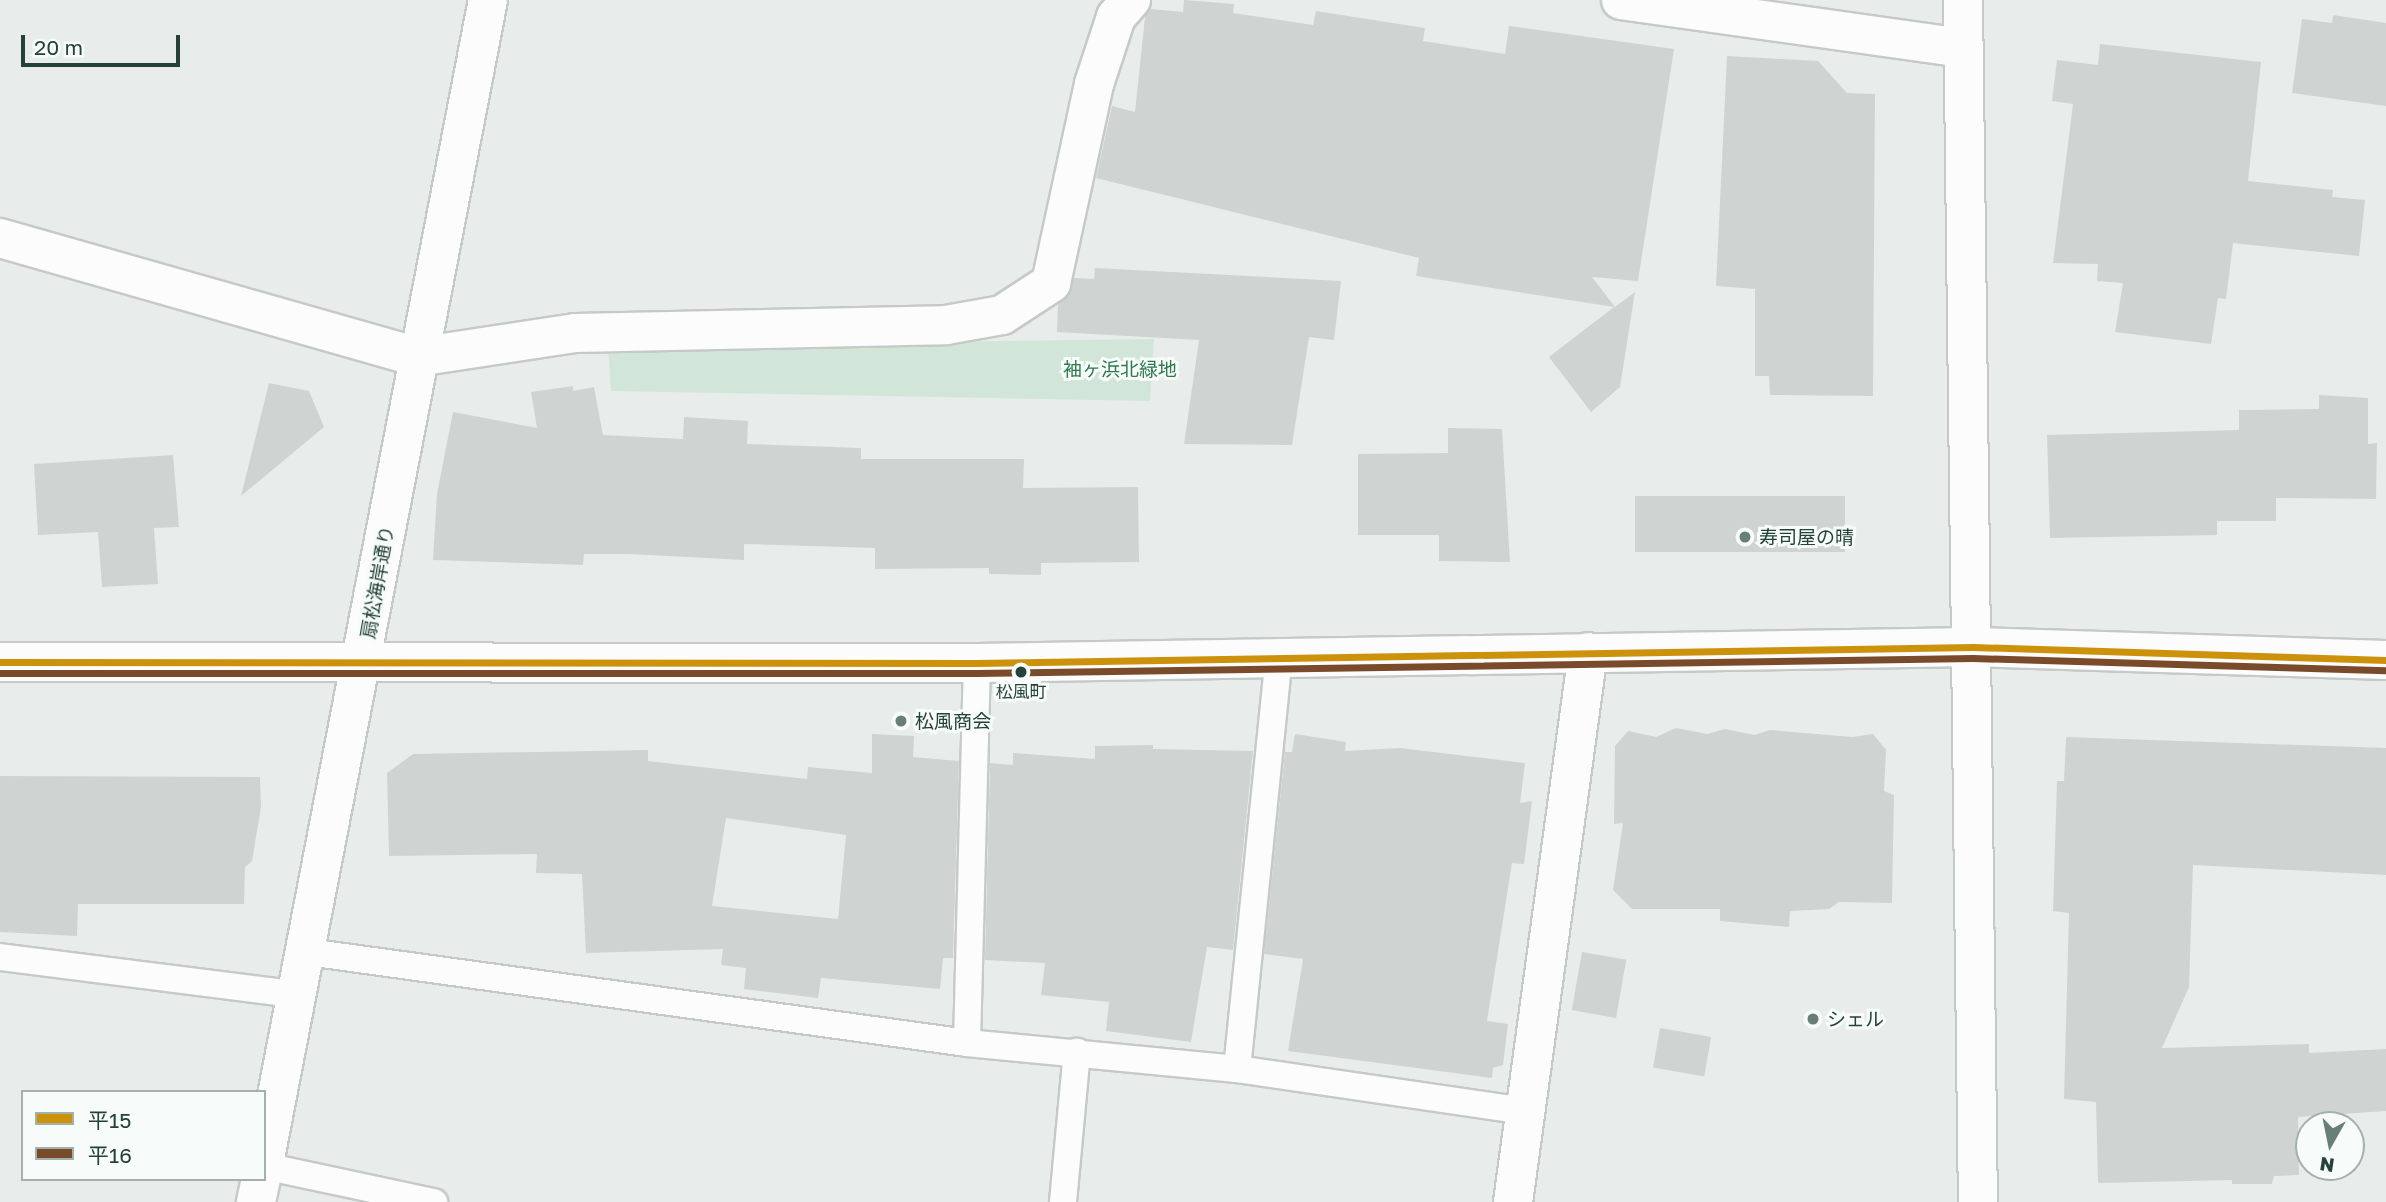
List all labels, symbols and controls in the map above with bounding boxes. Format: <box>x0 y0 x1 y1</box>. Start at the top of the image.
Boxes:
scale bar <box>24 21 184 65</box>
text: 20 m <box>34 34 83 60</box>
park label: 袖ヶ浜北緑地 <box>1063 358 1177 380</box>
street label: 扇松海岸通り <box>356 524 398 640</box>
place label: 寿司屋の晴 <box>1759 526 1854 548</box>
marker: 寿司屋の晴 <box>1737 529 1753 545</box>
marker: 松風町 <box>1014 665 1028 679</box>
place label: 松風町 <box>996 682 1046 702</box>
place label: 松風商会 <box>915 710 991 732</box>
marker: 松風商会 <box>893 713 909 729</box>
place label: シェル <box>1827 1008 1884 1030</box>
marker: シェル <box>1805 1011 1821 1027</box>
legend <box>21 1090 266 1181</box>
text: 平15 <box>88 1107 131 1133</box>
north arrow <box>2295 1111 2365 1181</box>
text: 平16 <box>88 1142 132 1168</box>
text: N <box>2318 1153 2336 1178</box>

